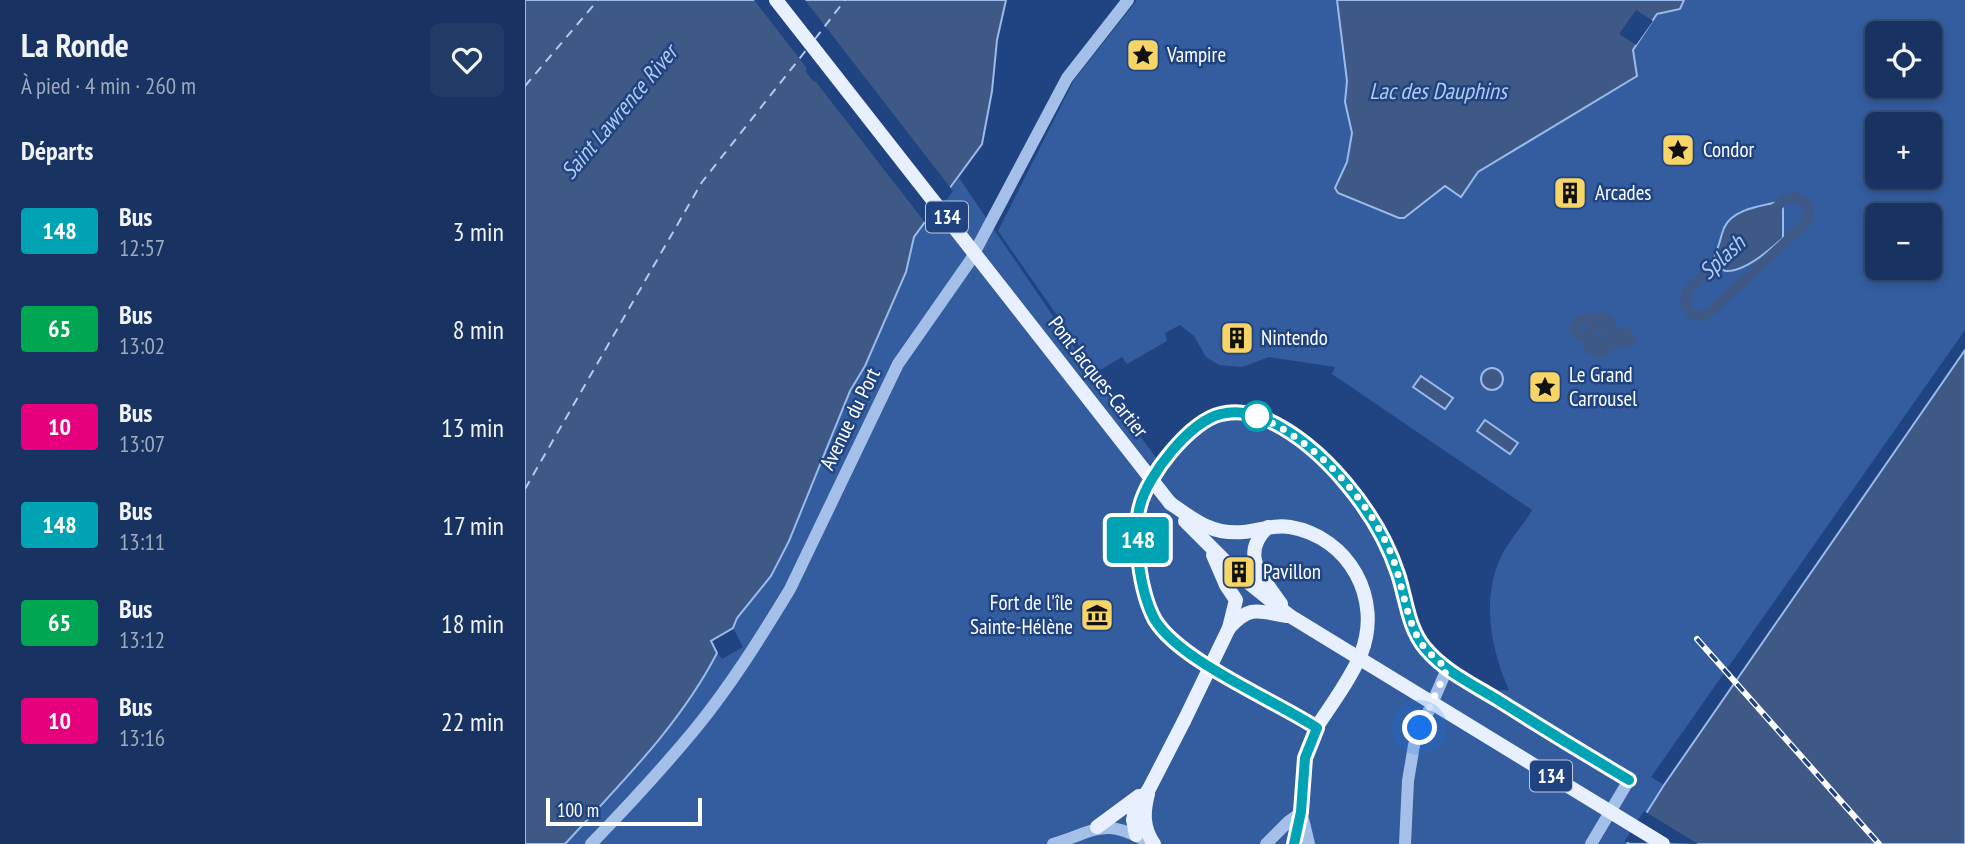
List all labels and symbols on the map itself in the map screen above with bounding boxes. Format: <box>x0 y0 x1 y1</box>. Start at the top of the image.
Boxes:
water label: Saint Lawrence River <box>554 36 686 185</box>
place icon: Vampire <box>1124 36 1162 74</box>
place label: Vampire <box>1166 41 1226 68</box>
water label: Lac des Dauphins <box>1369 76 1509 105</box>
place icon: Condor <box>1659 131 1697 169</box>
place label: Condor <box>1703 136 1754 163</box>
building icon: Arcades <box>1551 174 1589 212</box>
place label: Arcades <box>1595 179 1651 206</box>
road number: 134 <box>926 202 968 232</box>
water label: Splash <box>1693 227 1752 285</box>
street label: Pont Jacques-Cartier <box>1043 311 1154 443</box>
building icon: Nintendo <box>1218 319 1256 357</box>
place label: Nintendo <box>1261 324 1328 351</box>
place label: Le Grand Carrousel <box>1569 361 1637 412</box>
street label: Avenue du Port <box>813 363 886 474</box>
place icon: Le Grand Carrousel <box>1526 368 1564 406</box>
unlabelled marker <box>1242 401 1272 431</box>
line badge: 148 <box>1098 517 1178 563</box>
building icon: Pavillon <box>1220 553 1258 591</box>
place label: Pavillon <box>1263 558 1321 585</box>
place label: Fort de l'île Sainte-Hélène <box>970 589 1073 640</box>
museum icon: Fort de l'île Sainte-Hélène <box>1078 596 1116 634</box>
your location <box>1402 710 1437 745</box>
road number: 134 <box>1530 761 1572 792</box>
scale bar <box>546 795 702 827</box>

